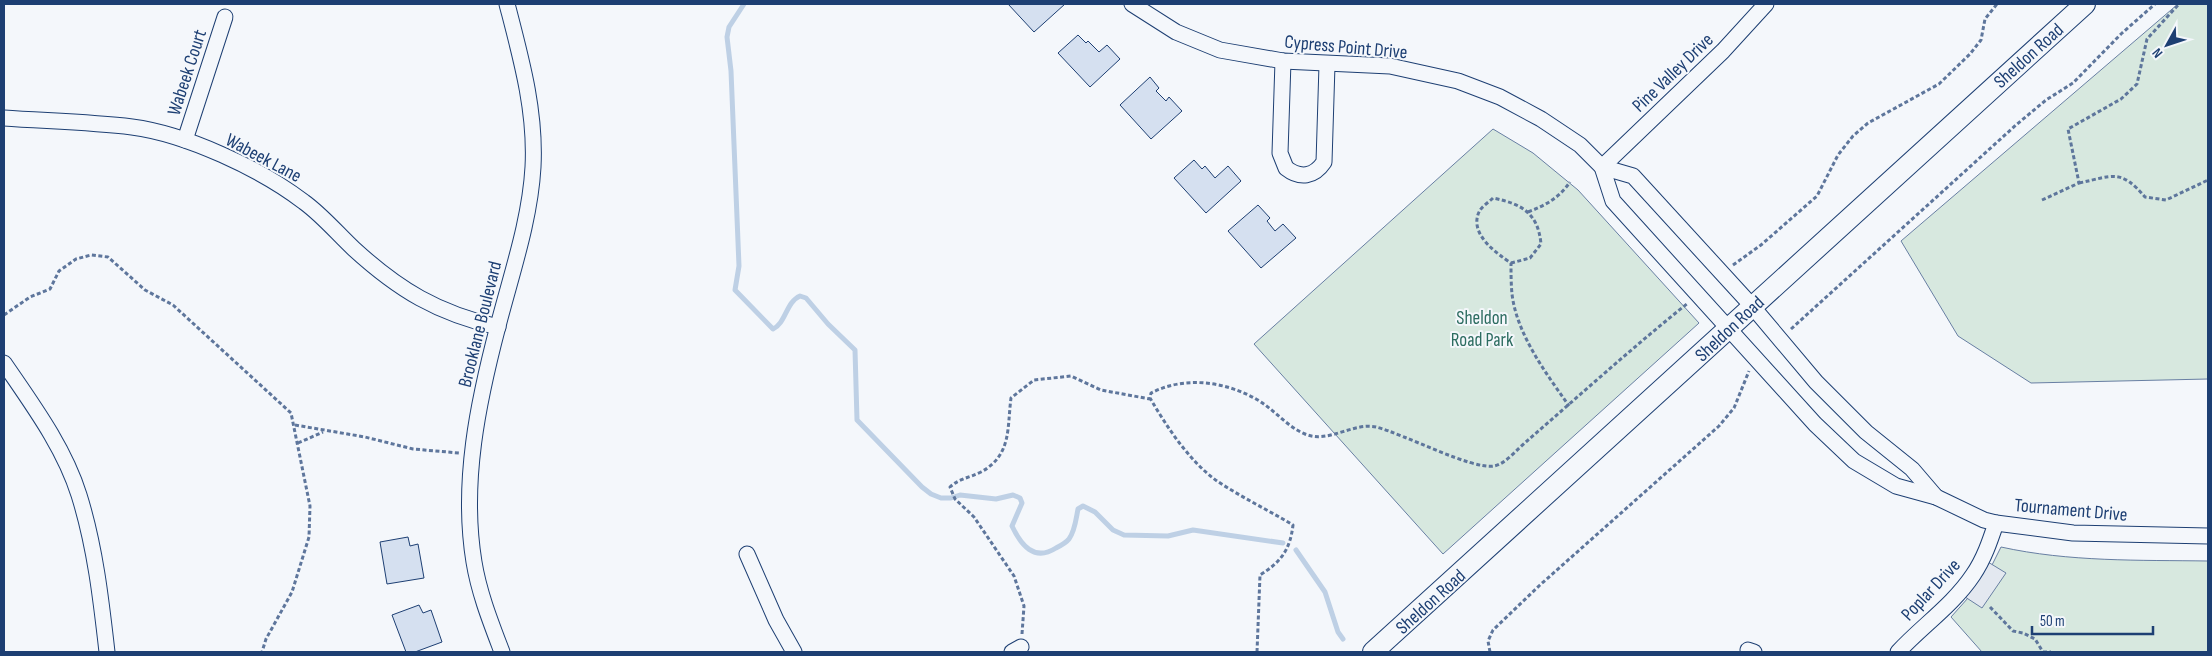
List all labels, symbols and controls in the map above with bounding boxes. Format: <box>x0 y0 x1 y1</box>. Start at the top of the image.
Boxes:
street label: Sheldon Road <box>1989 19 2069 93</box>
north arrow <box>2142 20 2192 70</box>
street label: Wabeek Court <box>163 26 212 118</box>
street label: Pine Valley Drive <box>1628 29 1718 117</box>
street label: Cypress Point Drive <box>1283 31 1408 64</box>
text: N <box>2149 45 2166 61</box>
street label: Wabeek Lane <box>221 129 305 188</box>
street label: Brooklane Boulevard <box>454 259 507 390</box>
street label: Sheldon Road <box>1691 291 1769 367</box>
park label: Sheldon Road Park <box>1451 307 1514 352</box>
street label: Tournament Drive <box>2013 494 2128 527</box>
street label: Poplar Drive <box>1897 554 1966 626</box>
street label: Sheldon Road <box>1391 565 1471 639</box>
scale bar <box>2032 604 2153 636</box>
text: 50 m <box>2040 612 2065 631</box>

